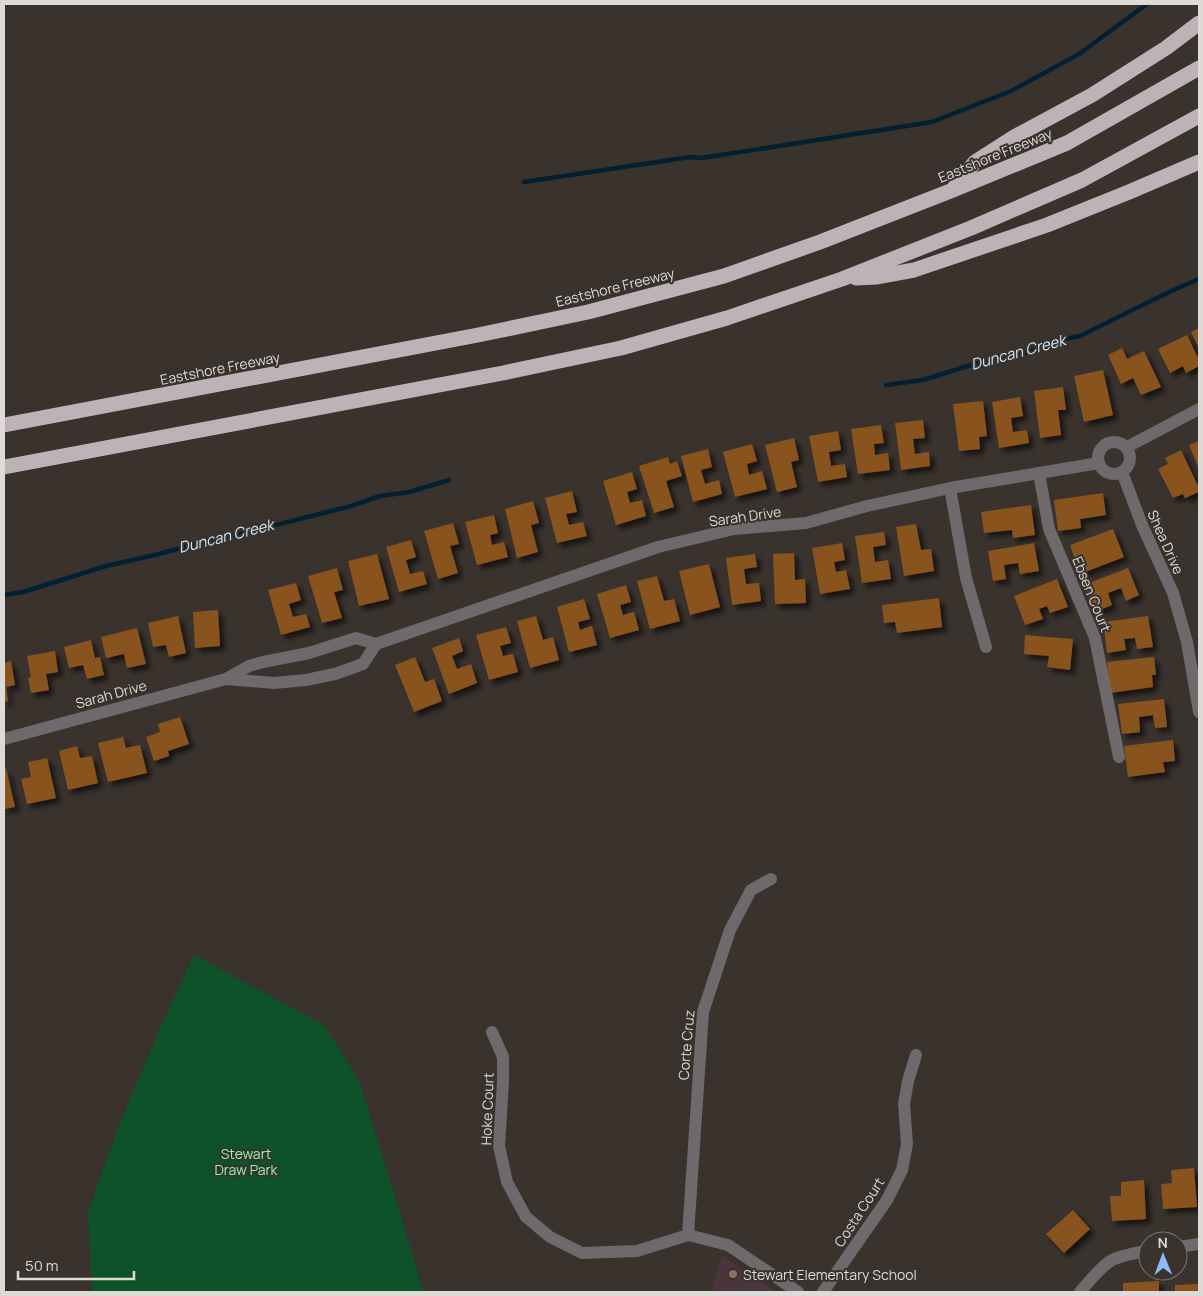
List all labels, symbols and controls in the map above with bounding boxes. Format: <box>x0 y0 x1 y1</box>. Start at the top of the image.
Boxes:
street label: Eastshore Freeway <box>935 123 1056 187</box>
street label: Eastshore Freeway <box>554 263 677 311</box>
water label: Duncan Creek <box>968 329 1070 375</box>
street label: Eastshore Freeway <box>158 347 282 389</box>
street label: Sarah Drive <box>708 502 782 530</box>
street label: Shea Drive <box>1143 507 1189 577</box>
water label: Duncan Creek <box>176 513 278 558</box>
street label: Ebsen Court <box>1068 553 1116 635</box>
street label: Sarah Drive <box>73 675 149 713</box>
street label: Corte Cruz <box>673 1009 699 1081</box>
street label: Hoke Court <box>476 1072 498 1146</box>
park label: Stewart Draw Park <box>214 1144 279 1179</box>
street label: Costa Court <box>830 1173 889 1250</box>
north arrow <box>1138 1231 1188 1281</box>
text: N <box>1158 1233 1168 1252</box>
scale bar <box>18 1248 134 1280</box>
text: 50 m <box>25 1255 59 1276</box>
place label: Stewart Elementary School <box>743 1265 917 1284</box>
marker: Stewart Elementary School <box>727 1268 739 1280</box>

